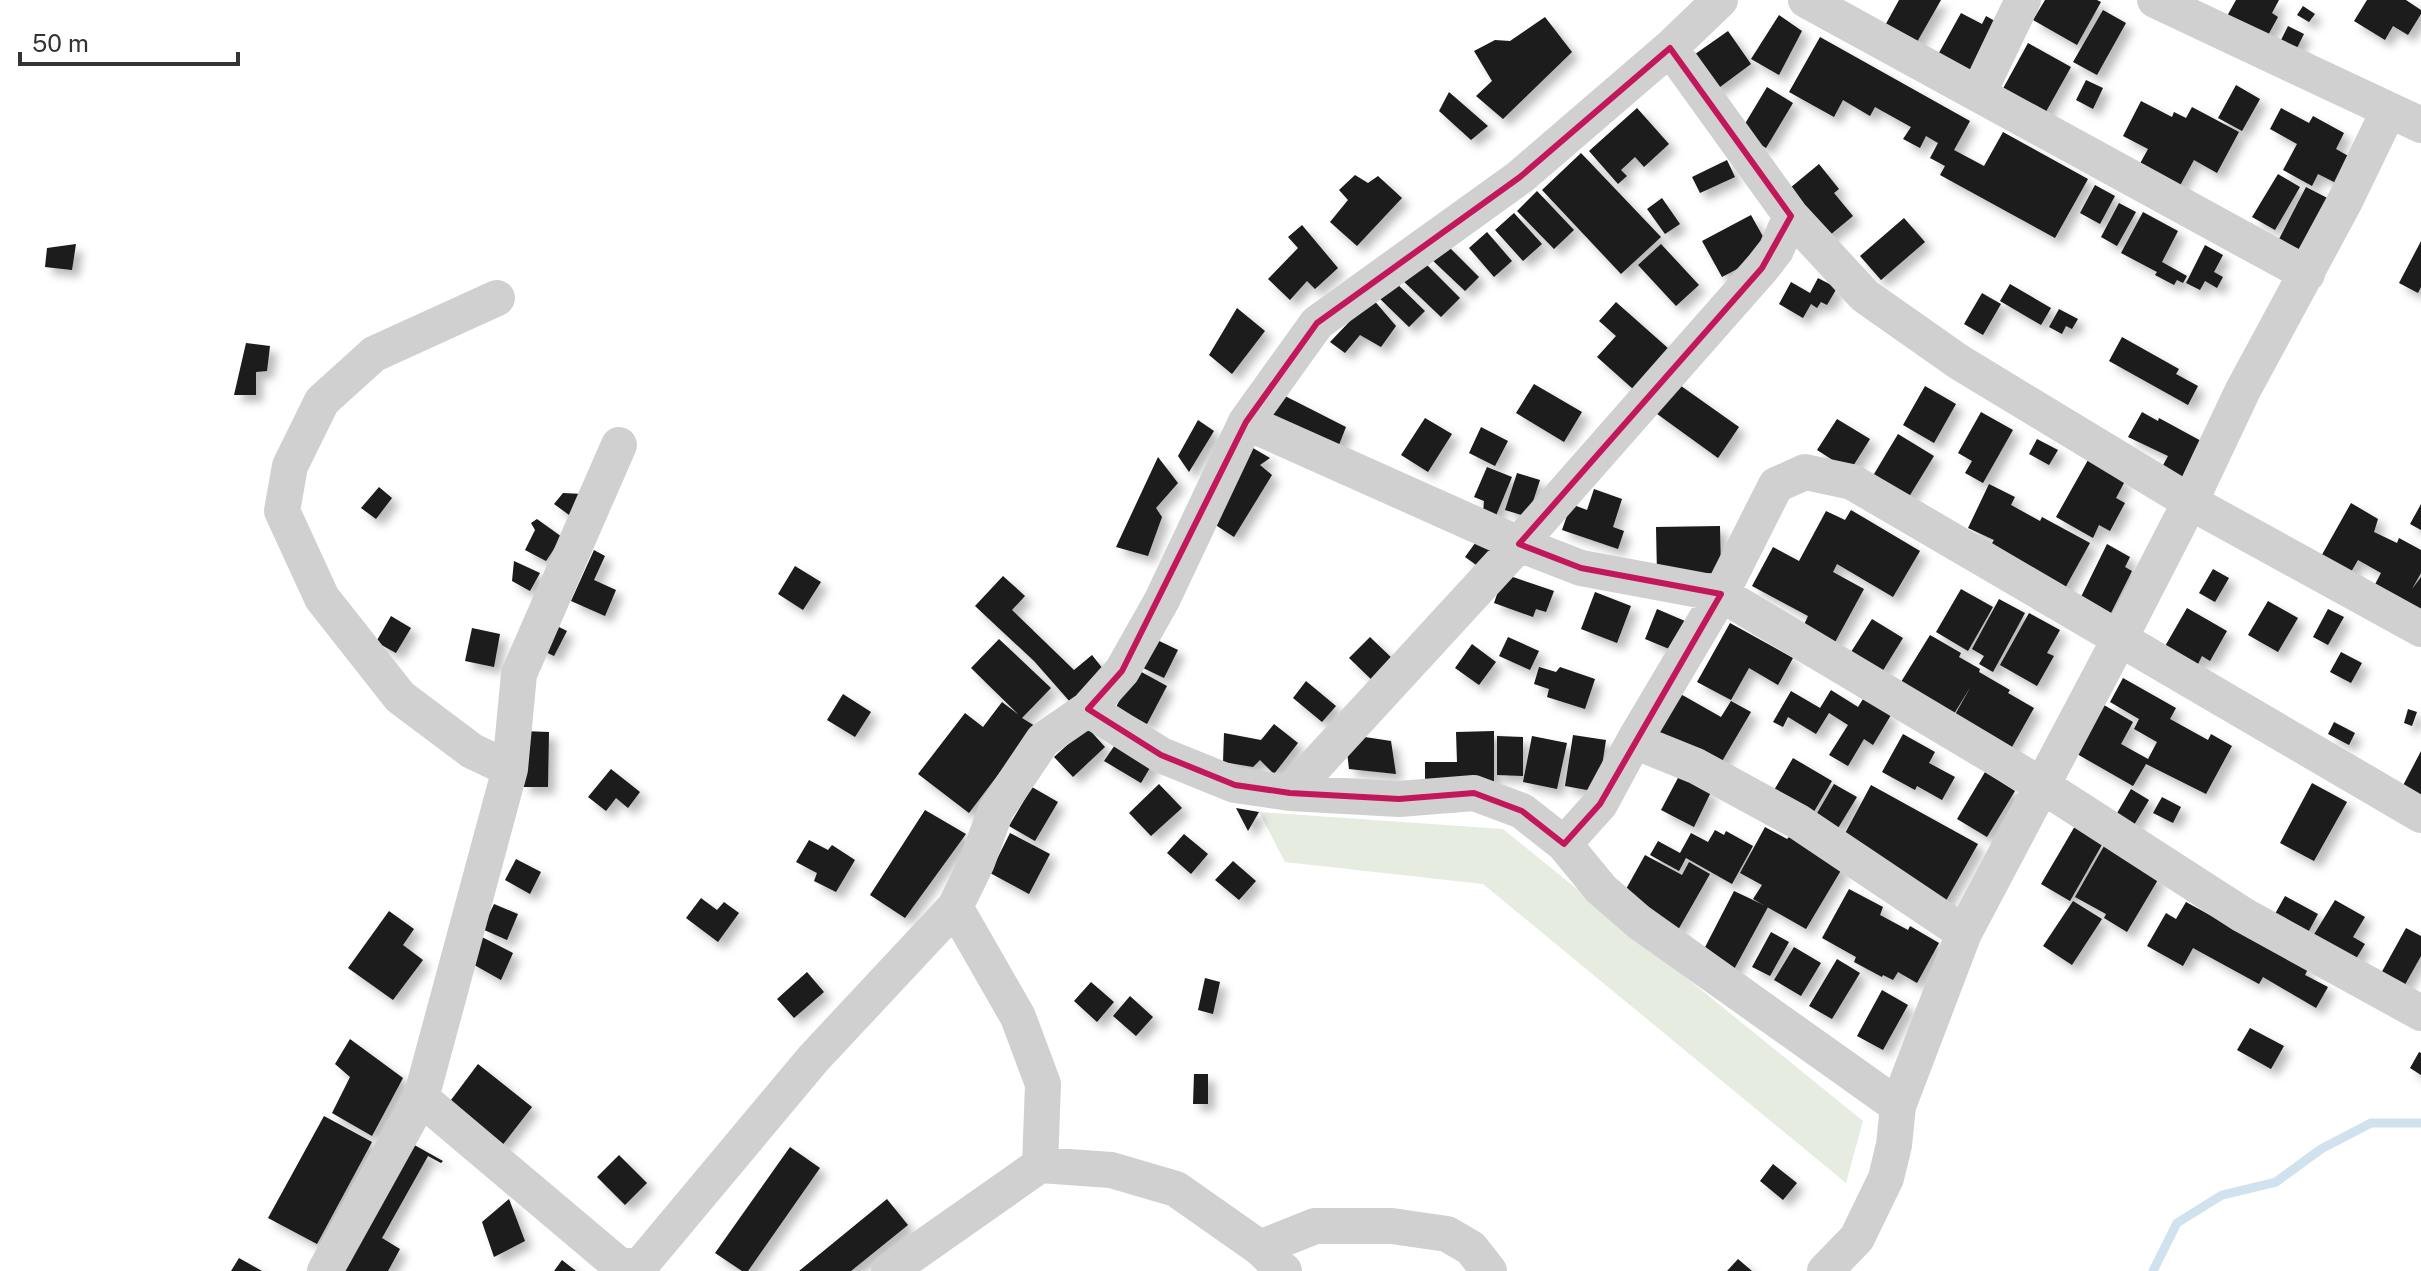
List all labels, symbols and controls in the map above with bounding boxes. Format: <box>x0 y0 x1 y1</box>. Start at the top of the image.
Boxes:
scale bar <box>20 16 238 66</box>
text: 50 m <box>32 29 89 57</box>

